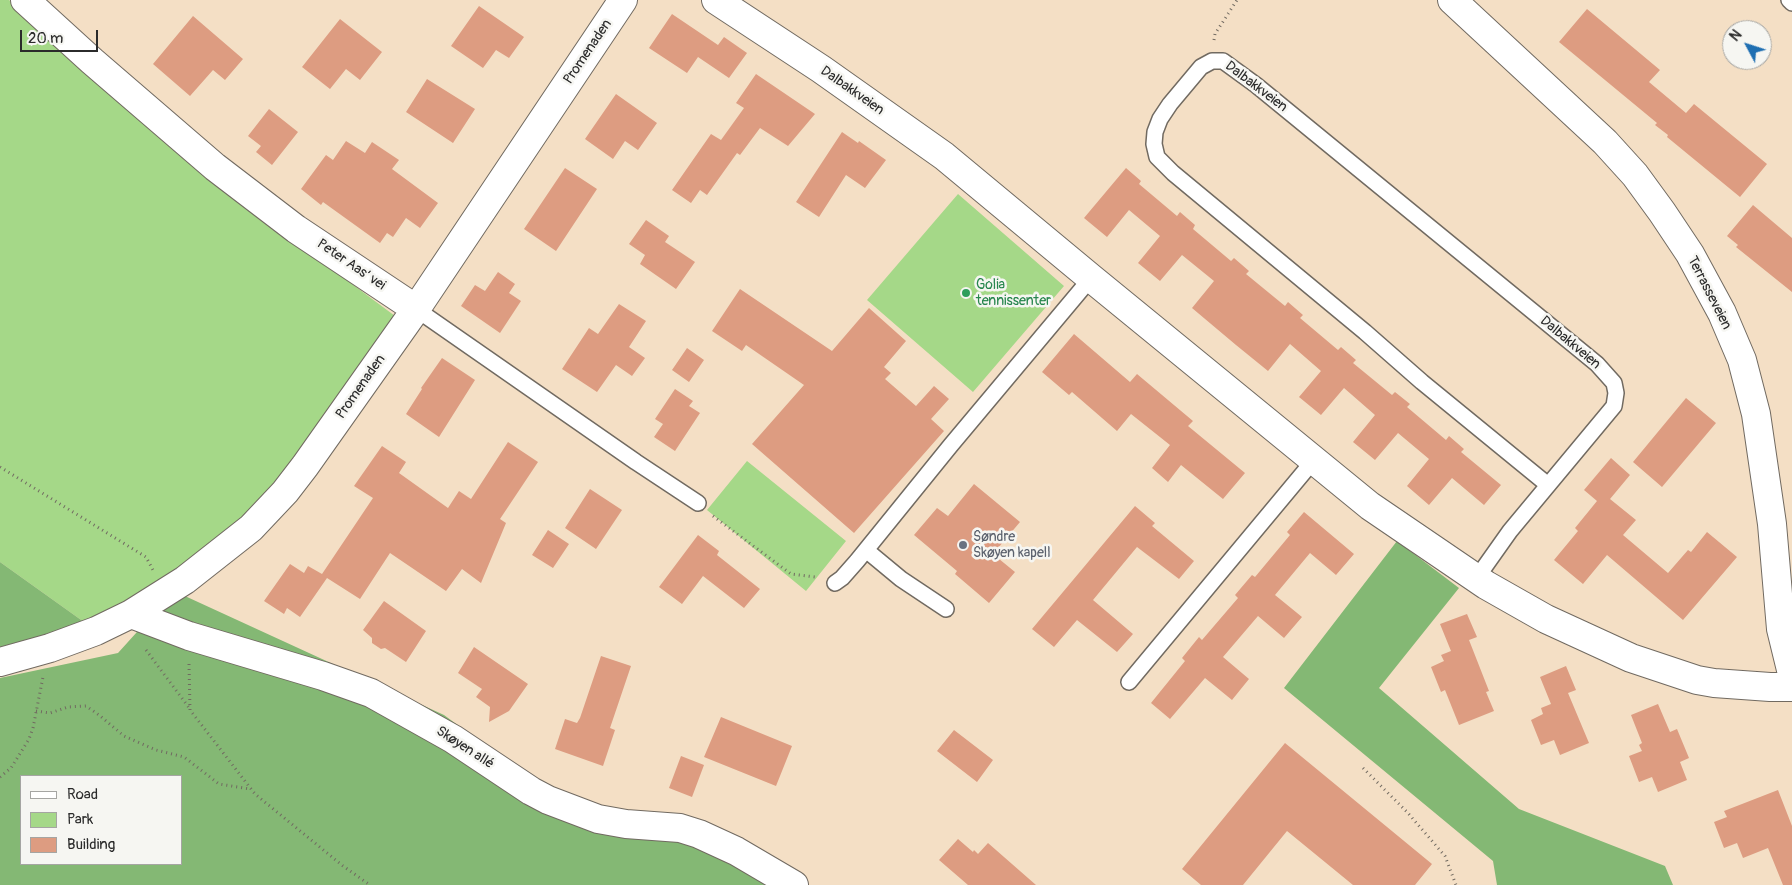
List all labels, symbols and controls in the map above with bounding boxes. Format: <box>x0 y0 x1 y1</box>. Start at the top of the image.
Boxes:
street label: Promenaden <box>560 17 616 87</box>
scale bar <box>22 20 100 52</box>
north arrow <box>1722 20 1772 70</box>
text: N <box>1726 27 1745 45</box>
text: 20 m <box>28 29 63 48</box>
street label: Dalbakkveien <box>1221 58 1291 116</box>
street label: Dalbakkveien <box>817 63 887 119</box>
street label: Peter Aas’ vei <box>314 236 388 294</box>
street label: Terrasseveien <box>1683 254 1735 332</box>
place label: Golia tennissenter <box>976 277 1051 310</box>
marker: Golia tennissenter <box>960 287 972 299</box>
street label: Dalbakkveien <box>1536 313 1604 373</box>
street label: Promenaden <box>333 352 389 422</box>
place label: Søndre Skøyen kapell <box>973 529 1050 562</box>
marker: Søndre Skøyen kapell <box>957 539 969 551</box>
street label: Skøyen allé <box>433 723 497 773</box>
legend <box>20 775 182 865</box>
text: Road <box>67 785 98 804</box>
text: Park <box>67 810 93 829</box>
text: Building <box>67 835 115 854</box>

